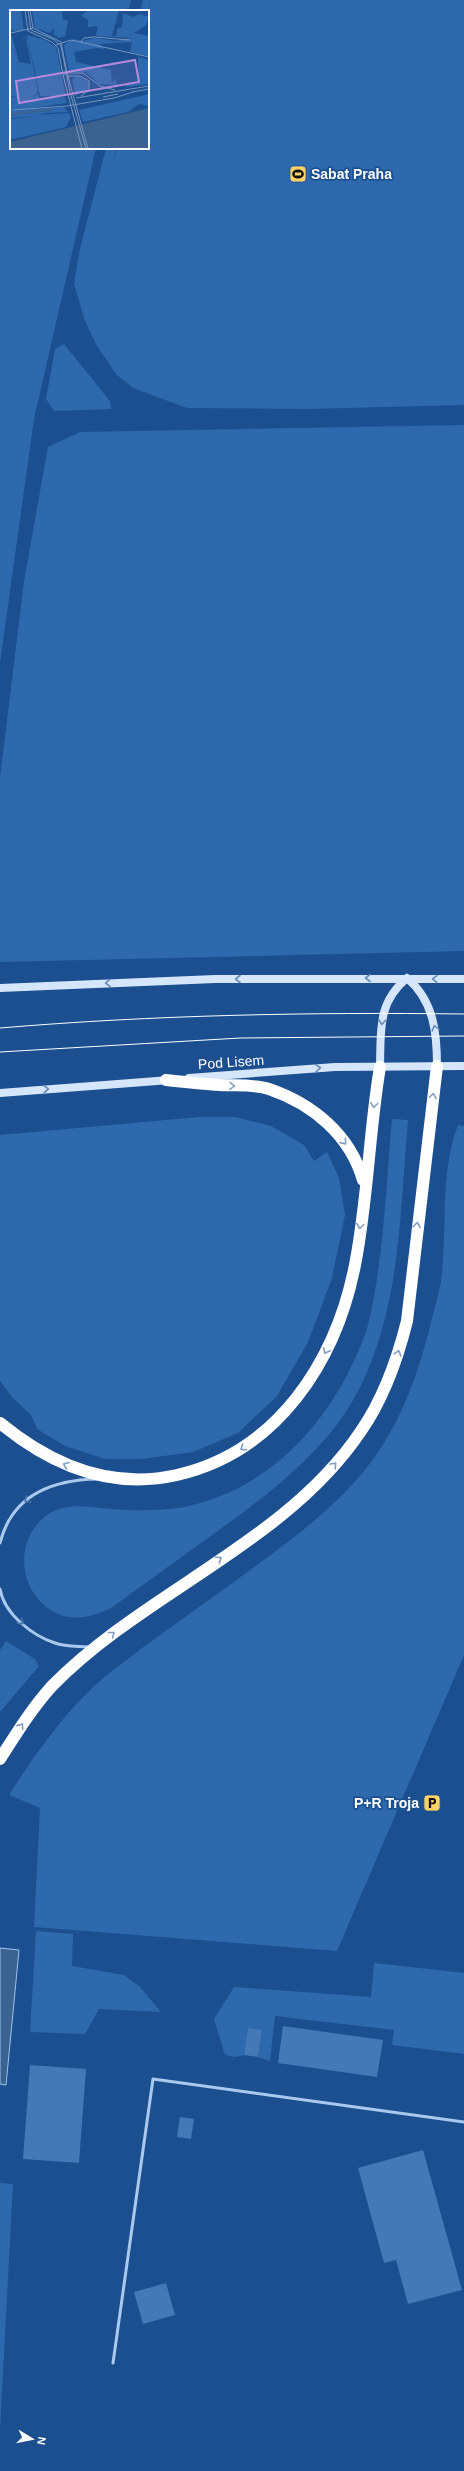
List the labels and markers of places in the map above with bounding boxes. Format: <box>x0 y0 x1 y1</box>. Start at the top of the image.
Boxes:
sports icon: Sabat Praha <box>288 164 308 184</box>
place label: Sabat Praha <box>311 166 392 182</box>
parking icon: P+R Troja <box>422 1793 442 1813</box>
place label: P+R Troja <box>354 1795 419 1811</box>

